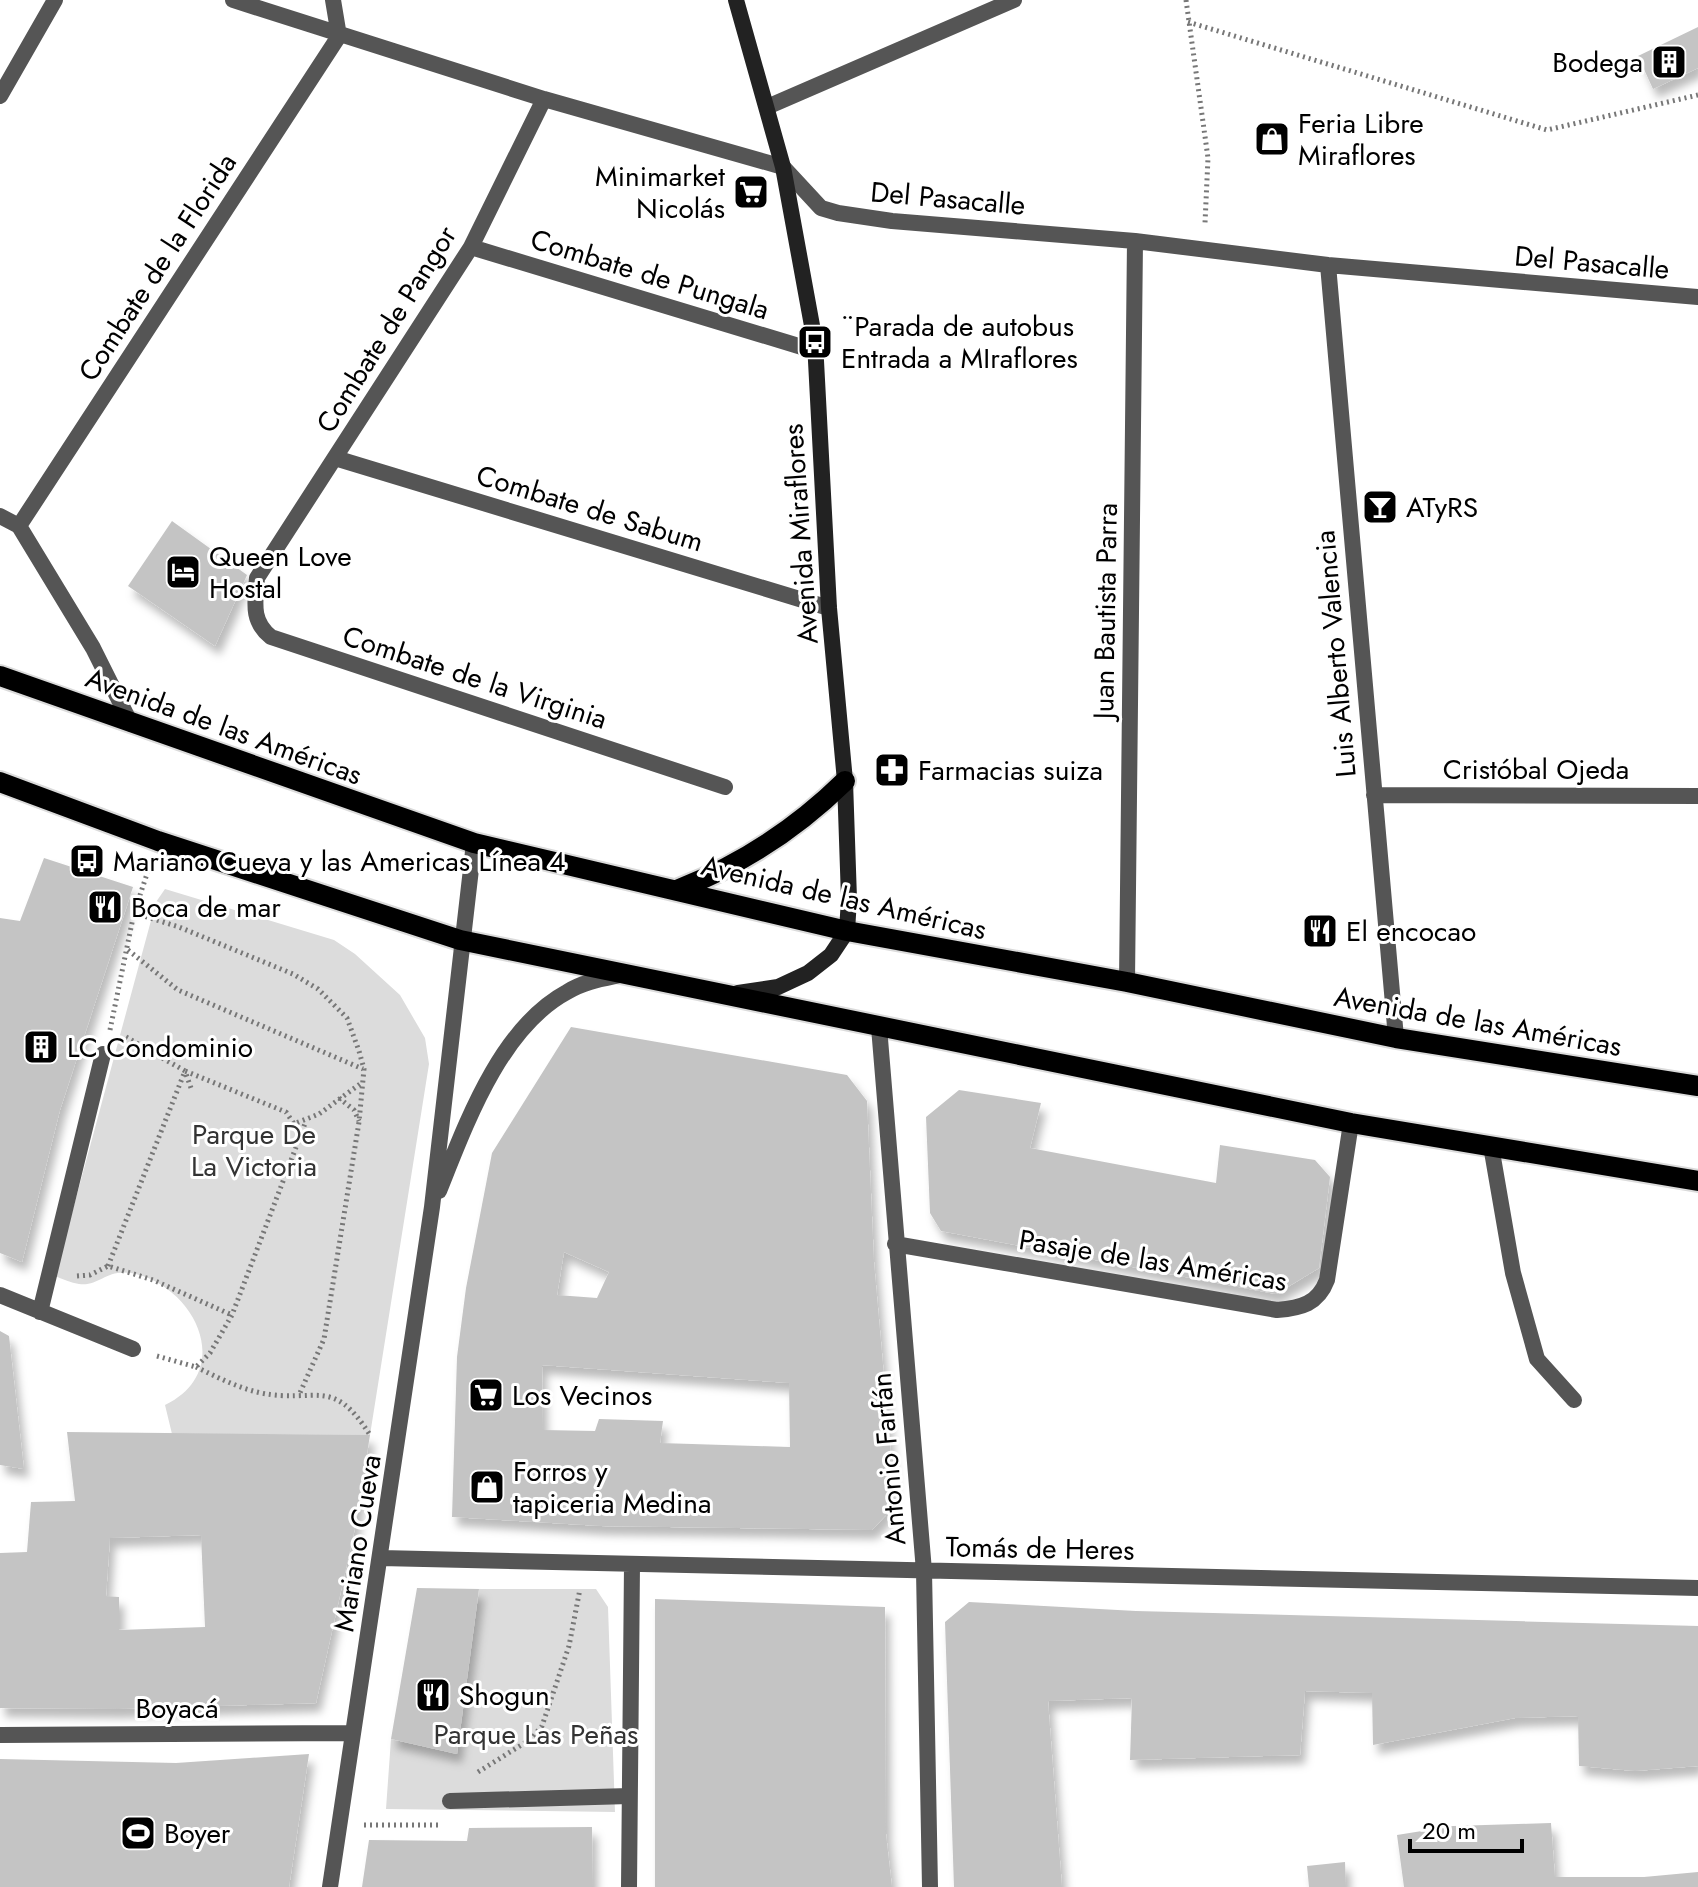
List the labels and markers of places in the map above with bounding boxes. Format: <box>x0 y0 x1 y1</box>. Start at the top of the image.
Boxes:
place label: Bodega <box>1552 42 1643 83</box>
building icon: Bodega <box>1650 43 1688 81</box>
place label: Feria Libre Miraflores <box>1298 103 1424 176</box>
shop icon: Feria Libre Miraflores <box>1253 120 1291 158</box>
place label: Minimarket Nicolás <box>595 156 725 229</box>
supermarket icon: Minimarket Nicolás <box>732 173 770 211</box>
place label: ¨Parada de autobus Entrada a MIraflores <box>841 306 1078 379</box>
bus stop icon: ¨Parada de autobus Entrada a MIraflores <box>796 323 834 361</box>
place label: ATyRS <box>1406 487 1478 528</box>
bar icon: ATyRS <box>1361 488 1399 526</box>
place label: Queen Love Hostal <box>209 536 352 609</box>
hotel icon: Queen Love Hostal <box>164 553 202 591</box>
place label: Farmacias suiza <box>918 750 1103 791</box>
pharmacy icon: Farmacias suiza <box>873 751 911 789</box>
place label: Mariano Cueva y las Americas Línea 4 <box>113 841 566 882</box>
bus stop icon: Mariano Cueva y las Americas Línea 4 <box>68 842 106 880</box>
place label: Boca de mar <box>131 887 281 928</box>
restaurant icon: Boca de mar <box>86 888 124 926</box>
place label: El encocao <box>1346 911 1476 952</box>
restaurant icon: El encocao <box>1301 912 1339 950</box>
place label: LC Condominio <box>67 1027 253 1068</box>
building icon: LC Condominio <box>22 1028 60 1066</box>
place label: Los Vecinos <box>512 1375 652 1416</box>
supermarket icon: Los Vecinos <box>467 1376 505 1414</box>
place label: Forros y tapiceria Medina <box>513 1451 712 1524</box>
shop icon: Forros y tapiceria Medina <box>468 1468 506 1506</box>
place label: Shogun <box>459 1675 550 1716</box>
restaurant icon: Shogun <box>414 1676 452 1714</box>
place label: Boyer <box>164 1813 231 1854</box>
sports icon: Boyer <box>119 1814 157 1852</box>

